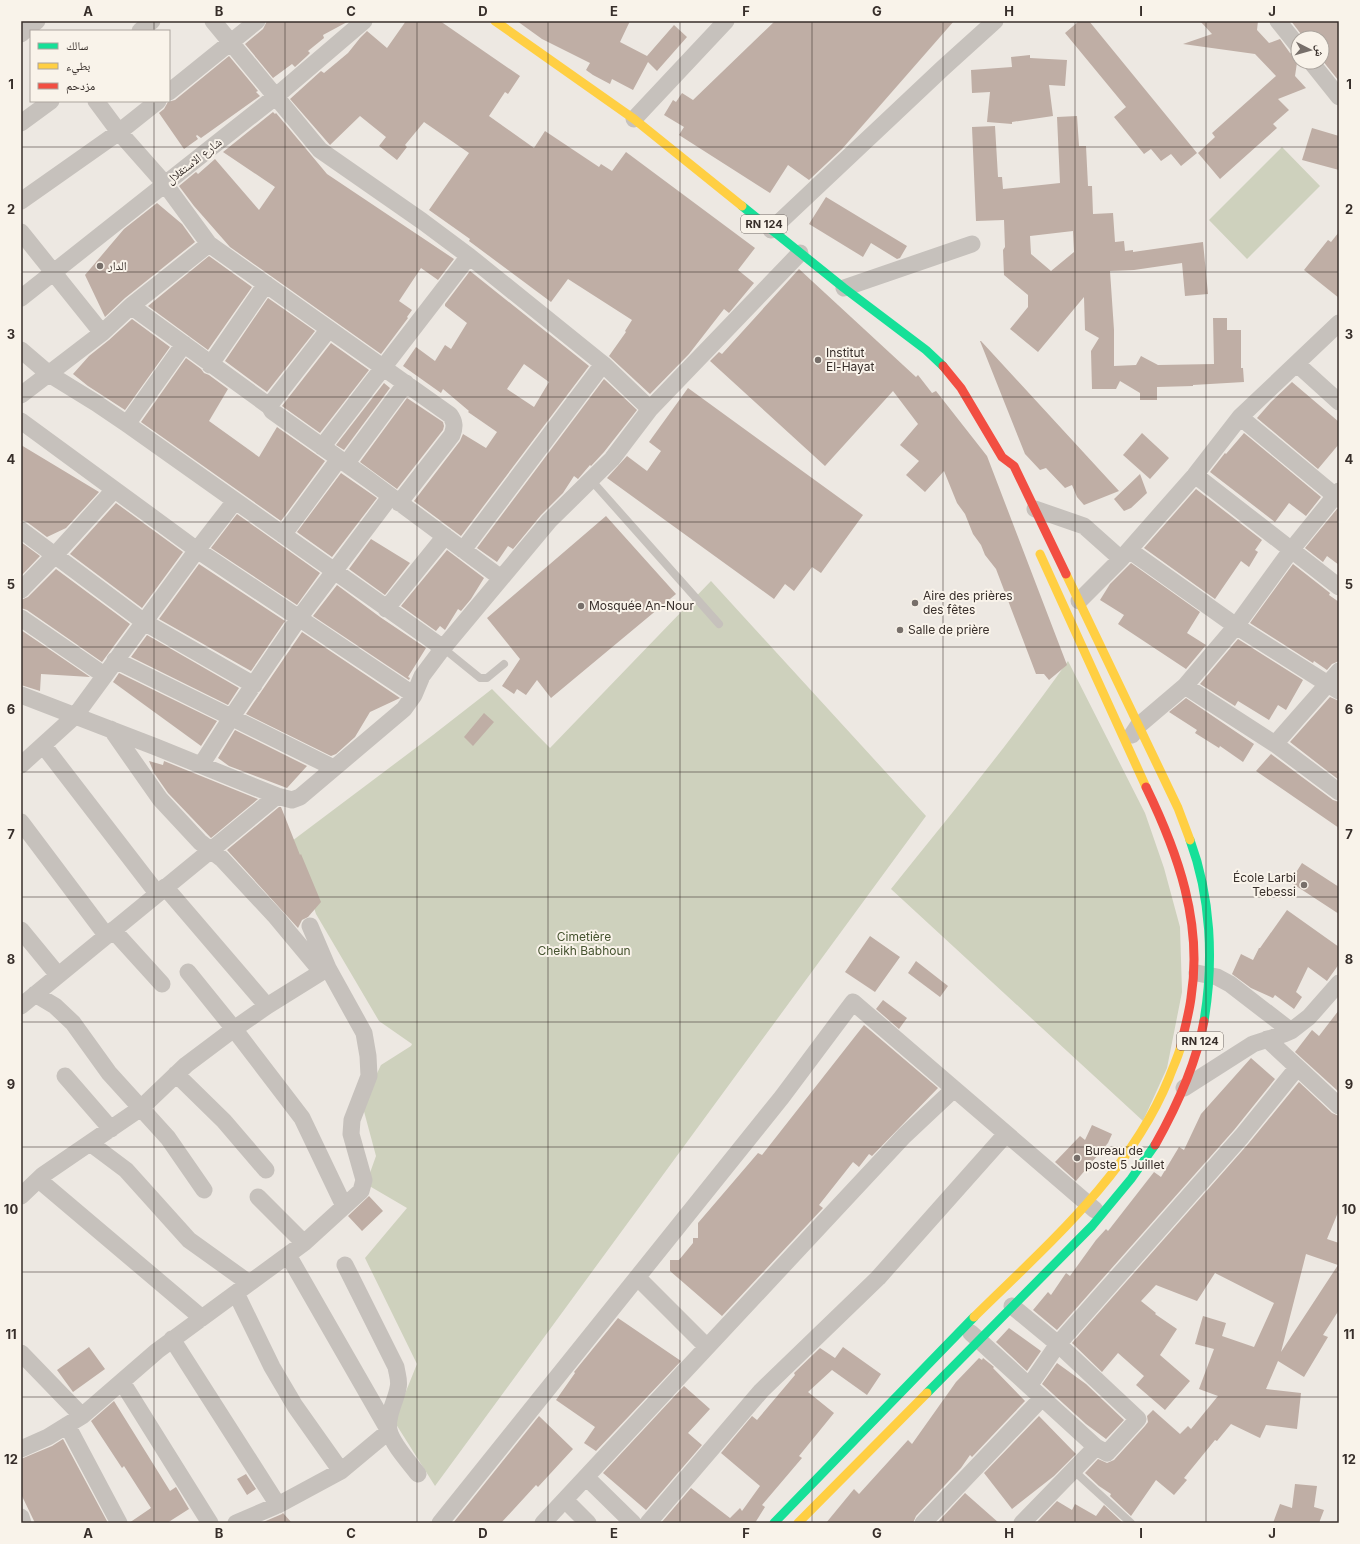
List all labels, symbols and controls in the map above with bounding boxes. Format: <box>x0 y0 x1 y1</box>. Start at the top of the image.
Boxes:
text: A <box>83 3 93 19</box>
text: B <box>215 3 224 19</box>
text: C <box>346 3 356 19</box>
text: D <box>478 3 488 19</box>
text: E <box>610 3 618 19</box>
text: F <box>742 3 750 19</box>
text: G <box>872 3 882 19</box>
text: H <box>1004 3 1014 19</box>
text: I <box>1139 3 1143 19</box>
text: J <box>1268 3 1276 19</box>
legend <box>30 30 170 102</box>
north arrow <box>1290 30 1330 70</box>
text: سالك <box>66 38 88 53</box>
text: ش <box>1311 44 1328 58</box>
text: بطيء <box>66 58 90 76</box>
text: 1 <box>8 76 14 92</box>
text: 1 <box>1346 76 1352 92</box>
text: مزدحم <box>66 78 95 94</box>
street label: شارع الاستقلال <box>163 134 225 188</box>
text: 2 <box>7 201 15 217</box>
text: 2 <box>1345 201 1353 217</box>
road number: RN 124 <box>741 215 787 233</box>
place label: الدار <box>107 258 127 273</box>
marker: الدار <box>95 261 105 271</box>
text: 3 <box>7 326 15 342</box>
text: 3 <box>1345 326 1353 342</box>
place label: Institut El-Hayat <box>826 345 875 374</box>
marker: Institut El-Hayat <box>813 355 823 365</box>
text: 4 <box>7 451 16 467</box>
text: 4 <box>1345 451 1354 467</box>
text: 5 <box>7 576 15 592</box>
text: 5 <box>1345 576 1353 592</box>
place label: Aire des prières des fêtes <box>923 588 1013 617</box>
place label: Mosquée An-Nour <box>589 598 694 613</box>
marker: Aire des prières des fêtes <box>910 598 920 608</box>
marker: Mosquée An-Nour <box>576 601 586 611</box>
place label: Salle de prière <box>908 622 990 637</box>
marker: Salle de prière <box>895 625 905 635</box>
text: 6 <box>7 701 15 717</box>
text: 6 <box>1345 701 1353 717</box>
text: 7 <box>7 826 15 842</box>
text: 7 <box>1345 826 1353 842</box>
place label: École Larbi Tebessi <box>1233 870 1296 899</box>
marker: École Larbi Tebessi <box>1299 880 1309 890</box>
park label: Cimetière Cheikh Babhoun <box>537 929 631 958</box>
text: 8 <box>7 951 15 967</box>
text: 8 <box>1345 951 1353 967</box>
road number: RN 124 <box>1177 1032 1223 1050</box>
text: 9 <box>7 1076 15 1092</box>
text: 9 <box>1345 1076 1353 1092</box>
place label: Bureau de poste 5 Juillet <box>1085 1143 1164 1172</box>
marker: Bureau de poste 5 Juillet <box>1072 1153 1082 1163</box>
text: 10 <box>4 1201 18 1217</box>
text: 10 <box>1342 1201 1356 1217</box>
text: 11 <box>5 1326 17 1342</box>
text: 11 <box>1343 1326 1355 1342</box>
text: 12 <box>4 1451 18 1467</box>
text: 12 <box>1342 1451 1356 1467</box>
text: A <box>83 1525 93 1541</box>
text: B <box>215 1525 224 1541</box>
text: C <box>346 1525 356 1541</box>
text: D <box>478 1525 488 1541</box>
text: E <box>610 1525 618 1541</box>
text: F <box>742 1525 750 1541</box>
text: G <box>872 1525 882 1541</box>
text: H <box>1004 1525 1014 1541</box>
text: I <box>1139 1525 1143 1541</box>
text: J <box>1268 1525 1276 1541</box>

